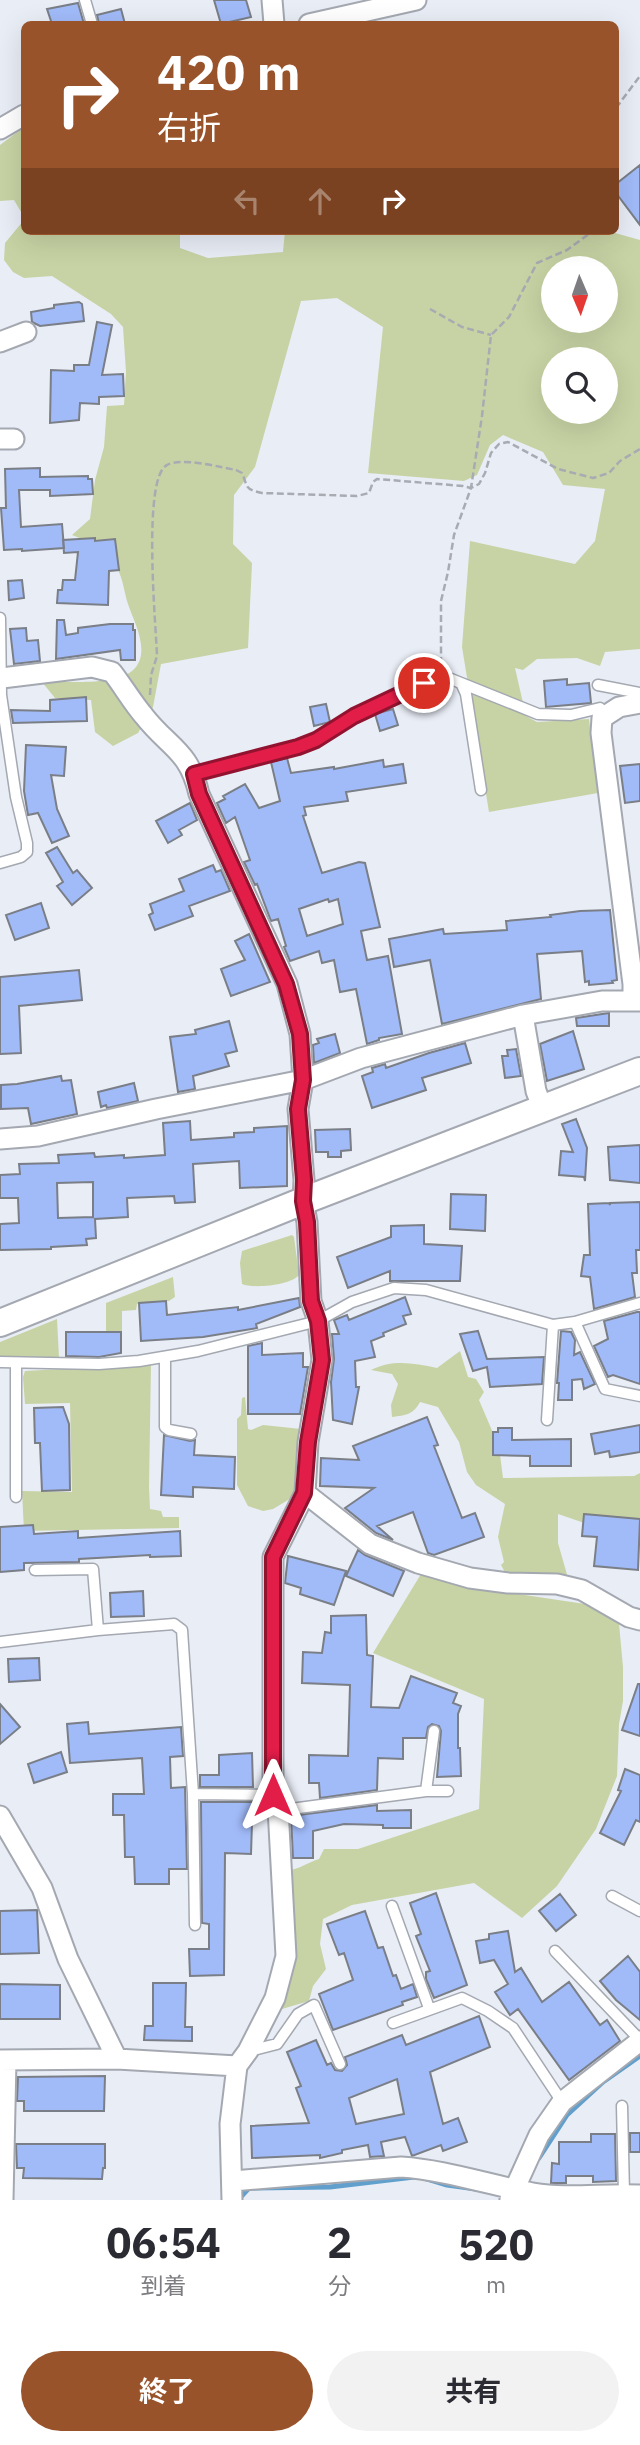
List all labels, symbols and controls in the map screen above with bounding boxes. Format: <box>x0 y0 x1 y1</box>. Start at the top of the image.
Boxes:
text: 420 m <box>157 40 301 103</box>
icon: right <box>42 49 133 140</box>
text: 右折 <box>157 106 221 148</box>
icon: left <box>228 182 266 220</box>
icon: ahead <box>301 182 339 220</box>
icon: right <box>374 182 412 220</box>
north arrow <box>541 256 618 332</box>
map controls <box>541 256 618 424</box>
button: search <box>541 347 618 424</box>
pin <box>394 653 454 713</box>
icon: arrive <box>405 664 443 702</box>
position arrow <box>236 1758 310 1832</box>
text: 06:54 <box>106 2215 221 2270</box>
text: 2 <box>327 2215 352 2270</box>
text: 520 <box>458 2217 534 2272</box>
text: m <box>486 2269 506 2299</box>
text: 到着 <box>140 2270 186 2300</box>
text: 分 <box>328 2270 351 2300</box>
button: 終了 <box>21 2351 313 2431</box>
button: 共有 <box>327 2351 619 2431</box>

